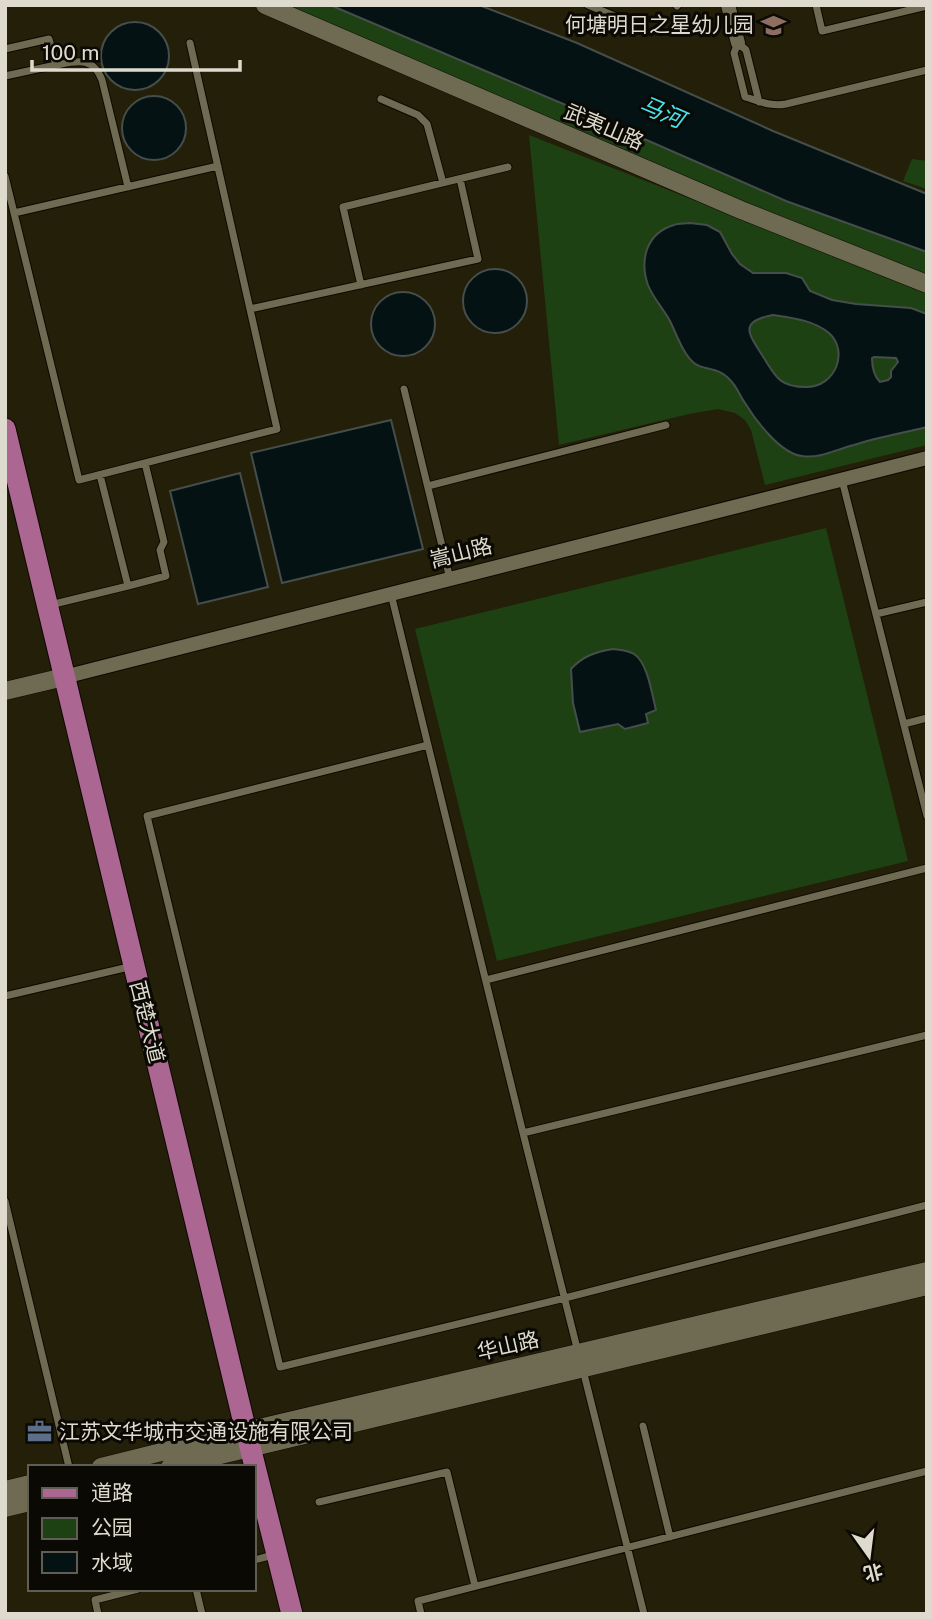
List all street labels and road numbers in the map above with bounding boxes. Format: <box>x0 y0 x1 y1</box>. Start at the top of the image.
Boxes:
street label: 武夷山路 <box>561 99 648 154</box>
street label: 嵩山路 <box>427 533 494 572</box>
street label: 西楚大道 <box>125 978 170 1066</box>
street label: 华山路 <box>474 1326 541 1365</box>

